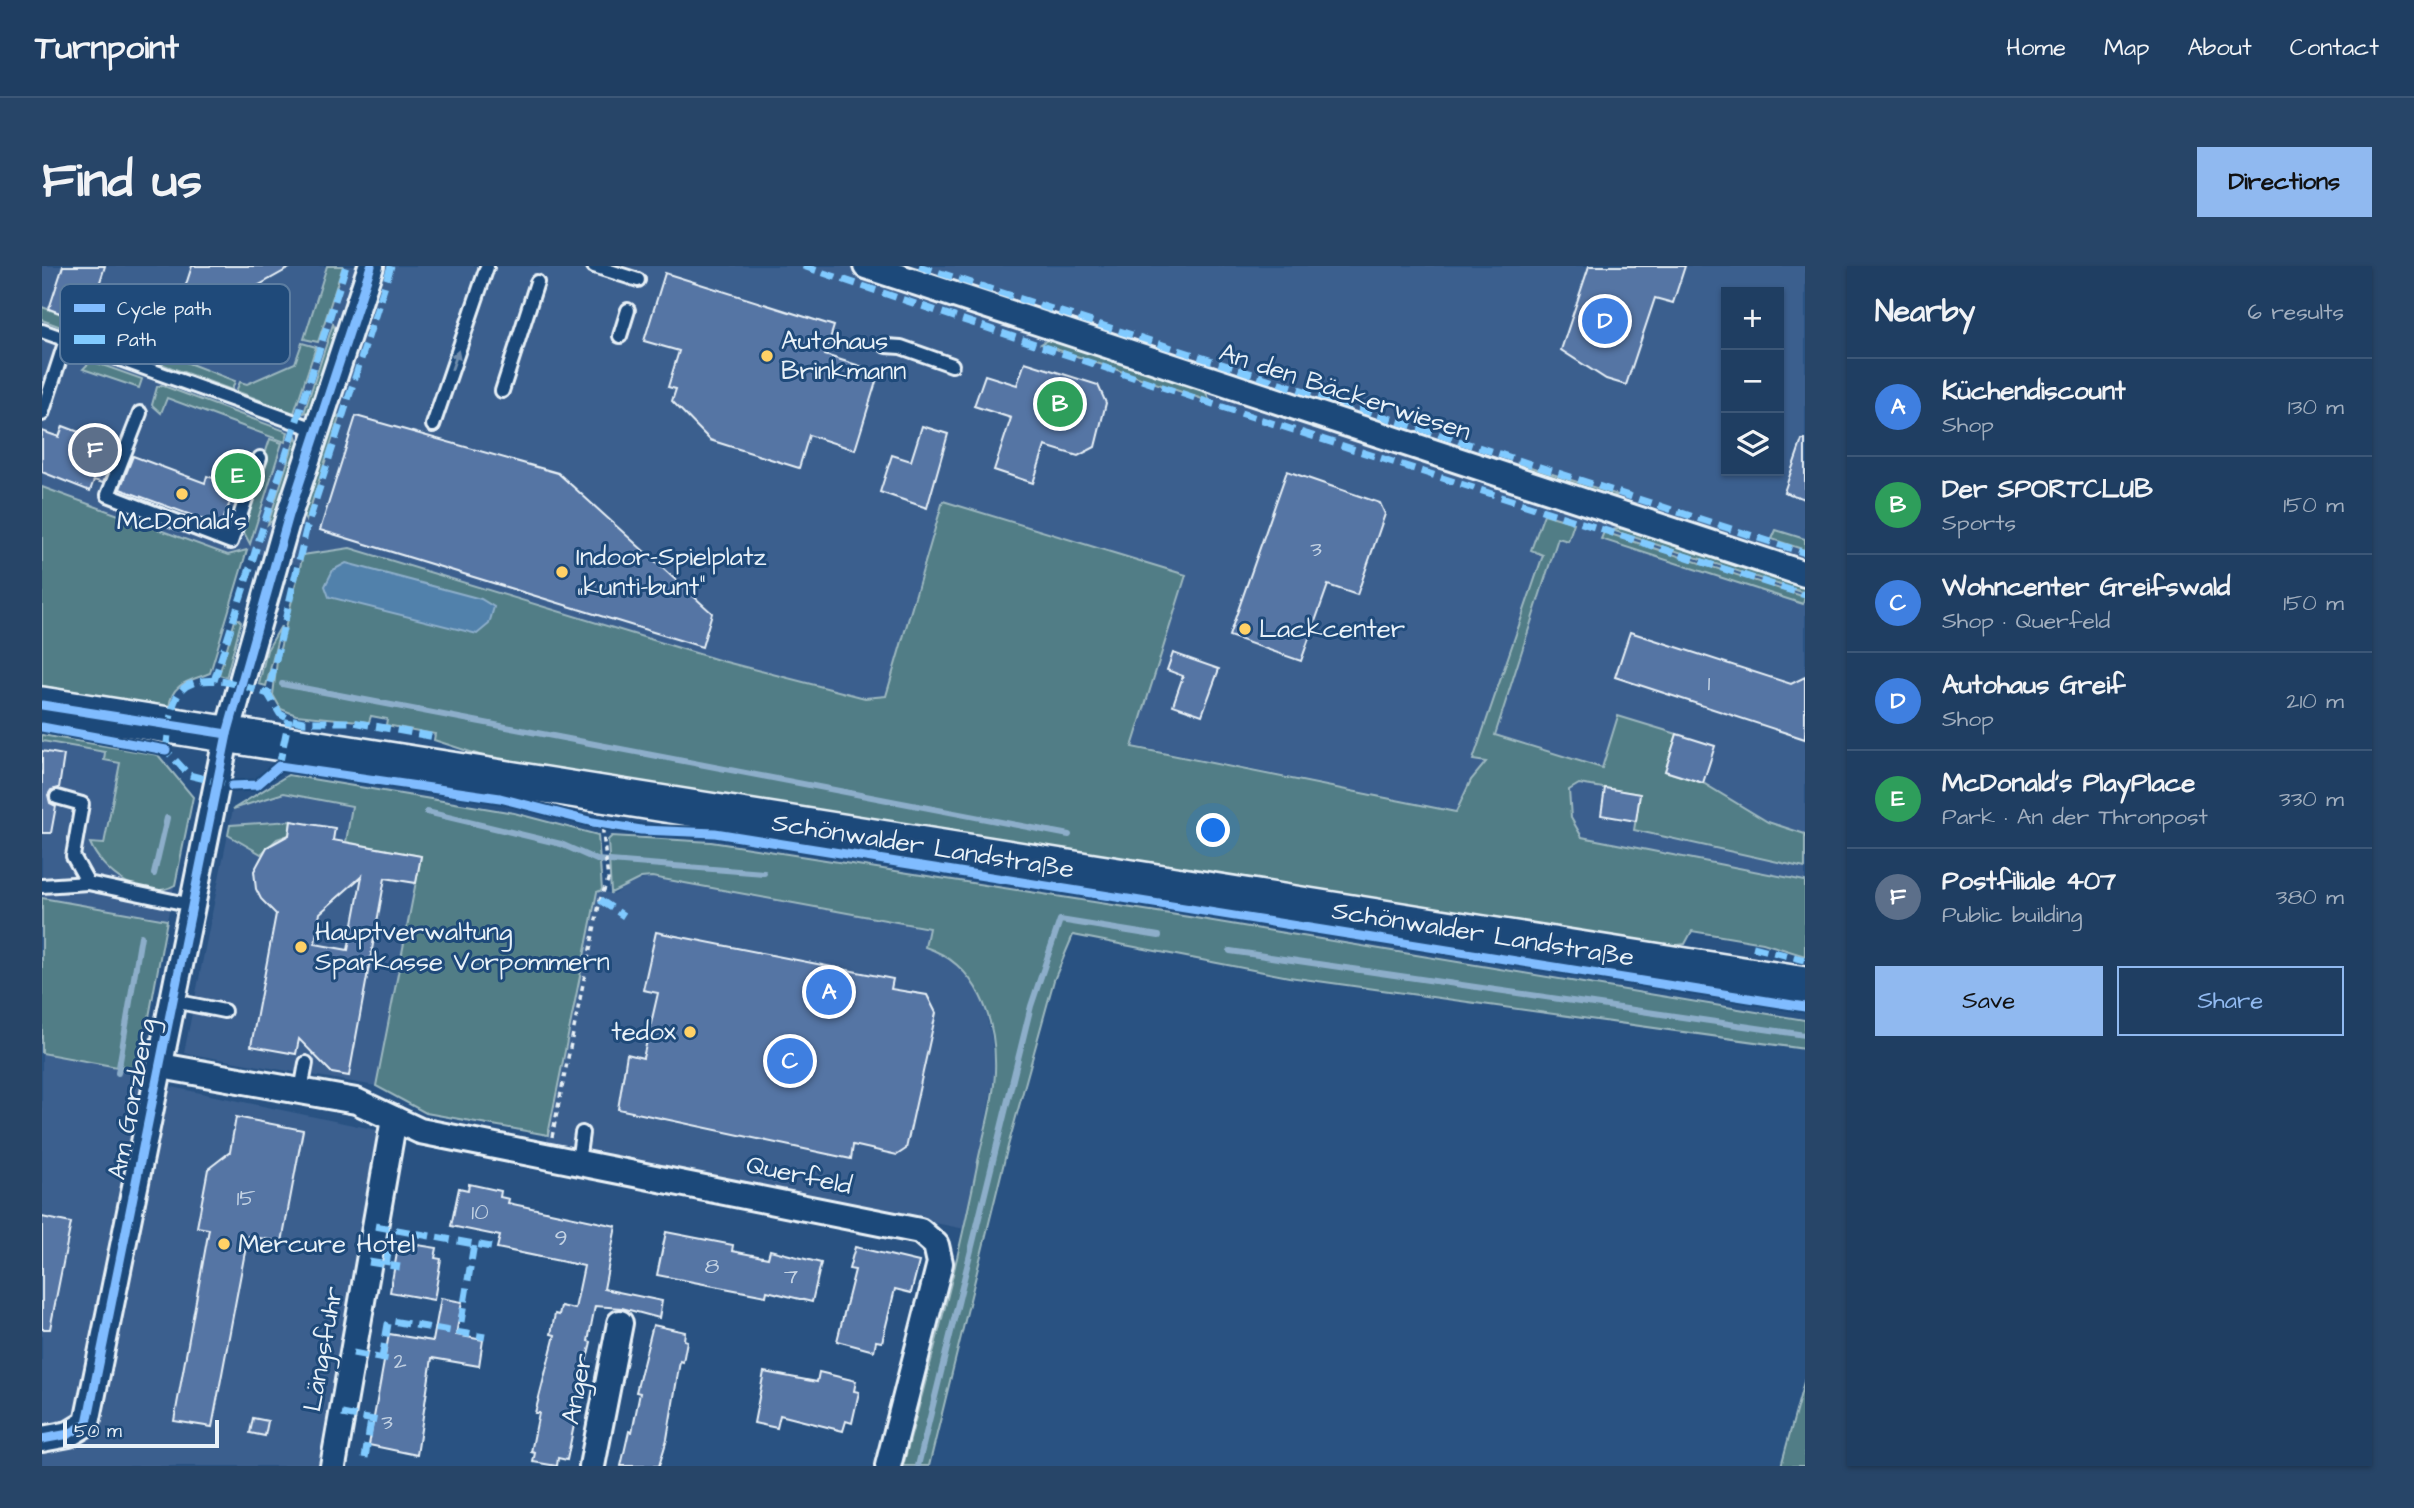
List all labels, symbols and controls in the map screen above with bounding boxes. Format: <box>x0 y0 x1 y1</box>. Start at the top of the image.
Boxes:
text: Turnpoint <box>35 25 179 71</box>
text: Home <box>2006 31 2066 65</box>
text: Map <box>2104 31 2149 65</box>
text: About <box>2187 31 2252 65</box>
text: Contact <box>2290 31 2379 65</box>
button: Directions <box>2197 147 2372 217</box>
text: Find us <box>42 148 202 216</box>
legend <box>60 284 290 364</box>
map controls <box>1721 287 1784 476</box>
button: + <box>1721 287 1784 350</box>
text: Nearby <box>1875 291 1975 333</box>
pin: D <box>1582 295 1628 347</box>
text: Cycle path <box>117 296 212 324</box>
text: 6 results <box>2248 296 2344 328</box>
place label: Autohaus Brinkmann <box>781 323 906 389</box>
text: Path <box>117 327 156 354</box>
street label: An den Bäckerwiesen <box>1215 334 1475 450</box>
marker: Autohaus Brinkmann <box>759 348 775 364</box>
one-way arrow <box>450 349 461 370</box>
button: − <box>1721 350 1784 413</box>
text: Küchendiscount <box>1942 373 2125 409</box>
pin: B <box>1037 378 1083 430</box>
text: A <box>1891 391 1905 423</box>
text: 130 m <box>2288 391 2344 423</box>
text: Shop <box>1942 409 1994 441</box>
button: layers <box>1721 413 1784 476</box>
pin: F <box>72 424 118 476</box>
pin: E <box>215 450 261 502</box>
text: Der SPORTCLUB <box>1942 471 2153 507</box>
marker: McDonald's <box>174 486 190 502</box>
text: B <box>1890 489 1906 521</box>
text: 150 m <box>2283 489 2344 521</box>
place label: McDonald's <box>117 503 247 539</box>
text: Sports <box>1942 507 2016 539</box>
house number: 3 <box>1310 533 1322 565</box>
place label: Indoor-Spielplatz „kunti-bunt“ <box>576 539 767 605</box>
marker: Indoor-Spielplatz „kunti-bunt“ <box>554 564 570 580</box>
text: Wohncenter Greifswald <box>1942 569 2230 605</box>
text: C <box>1890 587 1906 619</box>
text: 150 m <box>2283 587 2344 619</box>
text: Shop · Querfeld <box>1942 605 2110 637</box>
place label: Lackcenter <box>1259 611 1405 647</box>
marker: Lackcenter <box>1237 621 1253 637</box>
house number: 1 <box>1708 667 1711 699</box>
text: Autohaus Greif <box>1942 667 2126 703</box>
text: D <box>1891 685 1905 717</box>
text: 210 m <box>2286 685 2344 717</box>
text: Shop <box>1942 703 1994 735</box>
text: McDonald's PlayPlace <box>1942 765 2195 801</box>
text: E <box>1891 783 1905 815</box>
text: 330 m <box>2279 783 2344 815</box>
text: Park · An der Thronpost <box>1942 801 2208 833</box>
street label: Schönwalder Landstraße <box>769 804 1077 888</box>
your location <box>1196 813 1230 847</box>
text: Postfiliale 407 <box>1942 863 2116 899</box>
text: F <box>1890 881 1906 913</box>
text: 380 m <box>2276 881 2344 913</box>
street label: Schönwalder Landstraße <box>1329 892 1637 976</box>
text: Public building <box>1942 899 2082 931</box>
place label: Hauptverwaltung Sparkasse Vorpommern <box>315 914 610 980</box>
marker: Hauptverwaltung Sparkasse Vorpommern <box>293 939 309 955</box>
pin: A <box>806 966 852 1018</box>
button: Save <box>1875 966 2103 1036</box>
button: Share <box>2117 966 2344 1036</box>
place label: tedox <box>611 1014 677 1050</box>
street label: Am Gorzberg <box>99 1015 167 1183</box>
marker: tedox <box>682 1024 698 1040</box>
pin: C <box>767 1035 813 1087</box>
street label: Querfeld <box>743 1146 855 1204</box>
house number: 15 <box>236 1182 256 1214</box>
house number: 10 <box>471 1196 489 1228</box>
house number: 9 <box>554 1222 568 1254</box>
place label: Mercure Hotel <box>238 1226 415 1262</box>
marker: Mercure Hotel <box>216 1236 232 1252</box>
house number: 8 <box>705 1250 720 1282</box>
house number: 7 <box>784 1260 798 1292</box>
street label: Längsfuhr <box>294 1284 354 1415</box>
house number: 2 <box>393 1345 407 1377</box>
street label: Anger <box>553 1350 603 1428</box>
house number: 3 <box>381 1406 393 1438</box>
scale bar <box>63 1417 219 1449</box>
text: 50 m <box>74 1418 122 1445</box>

